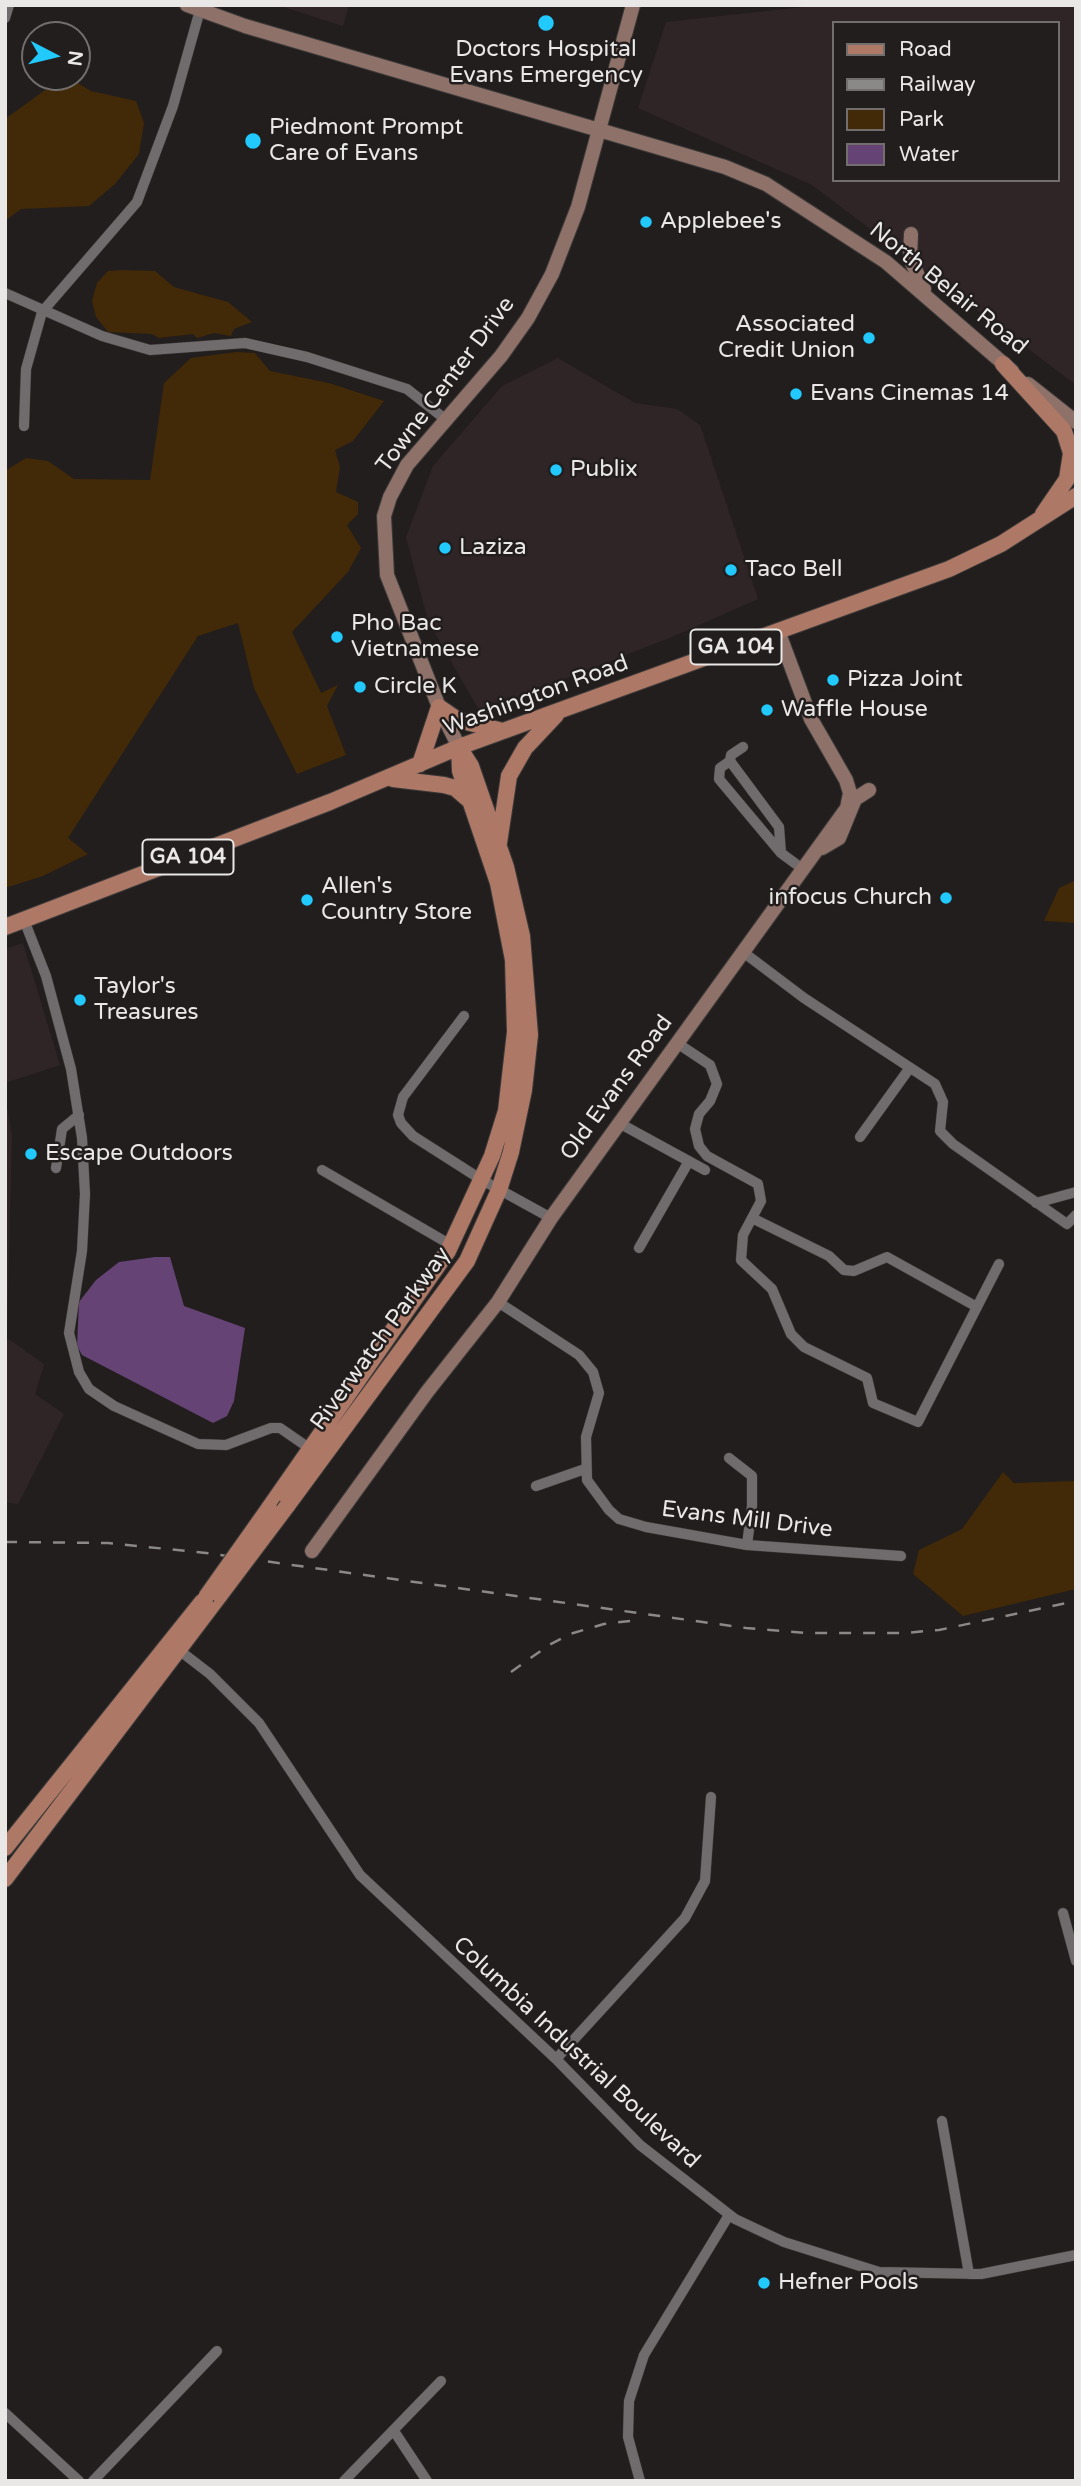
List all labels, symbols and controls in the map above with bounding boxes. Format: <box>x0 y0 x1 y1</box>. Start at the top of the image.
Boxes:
marker: Doctors Hospital Evans Emergency <box>536 13 556 33</box>
north arrow <box>21 21 91 91</box>
legend <box>832 21 1060 182</box>
place label: Doctors Hospital Evans Emergency <box>449 36 643 90</box>
text: Road <box>899 37 952 62</box>
text: N <box>63 49 87 67</box>
text: Railway <box>899 72 976 97</box>
text: Park <box>899 107 944 132</box>
place label: Piedmont Prompt Care of Evans <box>269 114 463 168</box>
marker: Piedmont Prompt Care of Evans <box>243 131 263 151</box>
text: Water <box>899 142 959 167</box>
place label: Applebee's <box>660 208 781 236</box>
marker: Applebee's <box>638 214 654 230</box>
street label: North Belair Road <box>863 217 1033 361</box>
street label: Towne Center Drive <box>371 292 521 478</box>
place label: Associated Credit Union <box>718 311 855 365</box>
marker: Associated Credit Union <box>861 330 877 346</box>
place label: Evans Cinemas 14 <box>810 380 1009 408</box>
marker: Evans Cinemas 14 <box>788 386 804 402</box>
place label: Publix <box>570 456 638 484</box>
marker: Publix <box>548 462 564 478</box>
place label: Laziza <box>459 534 527 562</box>
marker: Laziza <box>437 540 453 556</box>
place label: Taco Bell <box>745 556 843 584</box>
marker: Taco Bell <box>723 562 739 578</box>
place label: Pho Bac Vietnamese <box>351 610 479 664</box>
marker: Pho Bac Vietnamese <box>329 629 345 645</box>
road number: GA 104 <box>690 630 782 664</box>
street label: Washington Road <box>440 650 632 742</box>
place label: Pizza Joint <box>847 666 963 694</box>
marker: Pizza Joint <box>825 672 841 688</box>
place label: Circle K <box>374 673 457 701</box>
marker: Circle K <box>352 679 368 695</box>
place label: Waffle House <box>781 696 928 724</box>
marker: Waffle House <box>759 702 775 718</box>
road number: GA 104 <box>142 840 234 874</box>
place label: Allen's Country Store <box>321 873 472 927</box>
place label: infocus Church <box>769 884 932 912</box>
marker: infocus Church <box>938 890 954 906</box>
marker: Allen's Country Store <box>299 892 315 908</box>
place label: Taylor's Treasures <box>94 973 199 1027</box>
marker: Taylor's Treasures <box>72 992 88 1008</box>
street label: Old Evans Road <box>555 1010 679 1166</box>
place label: Escape Outdoors <box>45 1140 233 1168</box>
marker: Escape Outdoors <box>23 1146 39 1162</box>
street label: Riverwatch Parkway <box>305 1242 457 1436</box>
street label: Evans Mill Drive <box>660 1496 834 1544</box>
street label: Columbia Industrial Boulevard <box>447 1931 705 2175</box>
place label: Hefner Pools <box>778 2269 919 2297</box>
marker: Hefner Pools <box>756 2275 772 2291</box>

